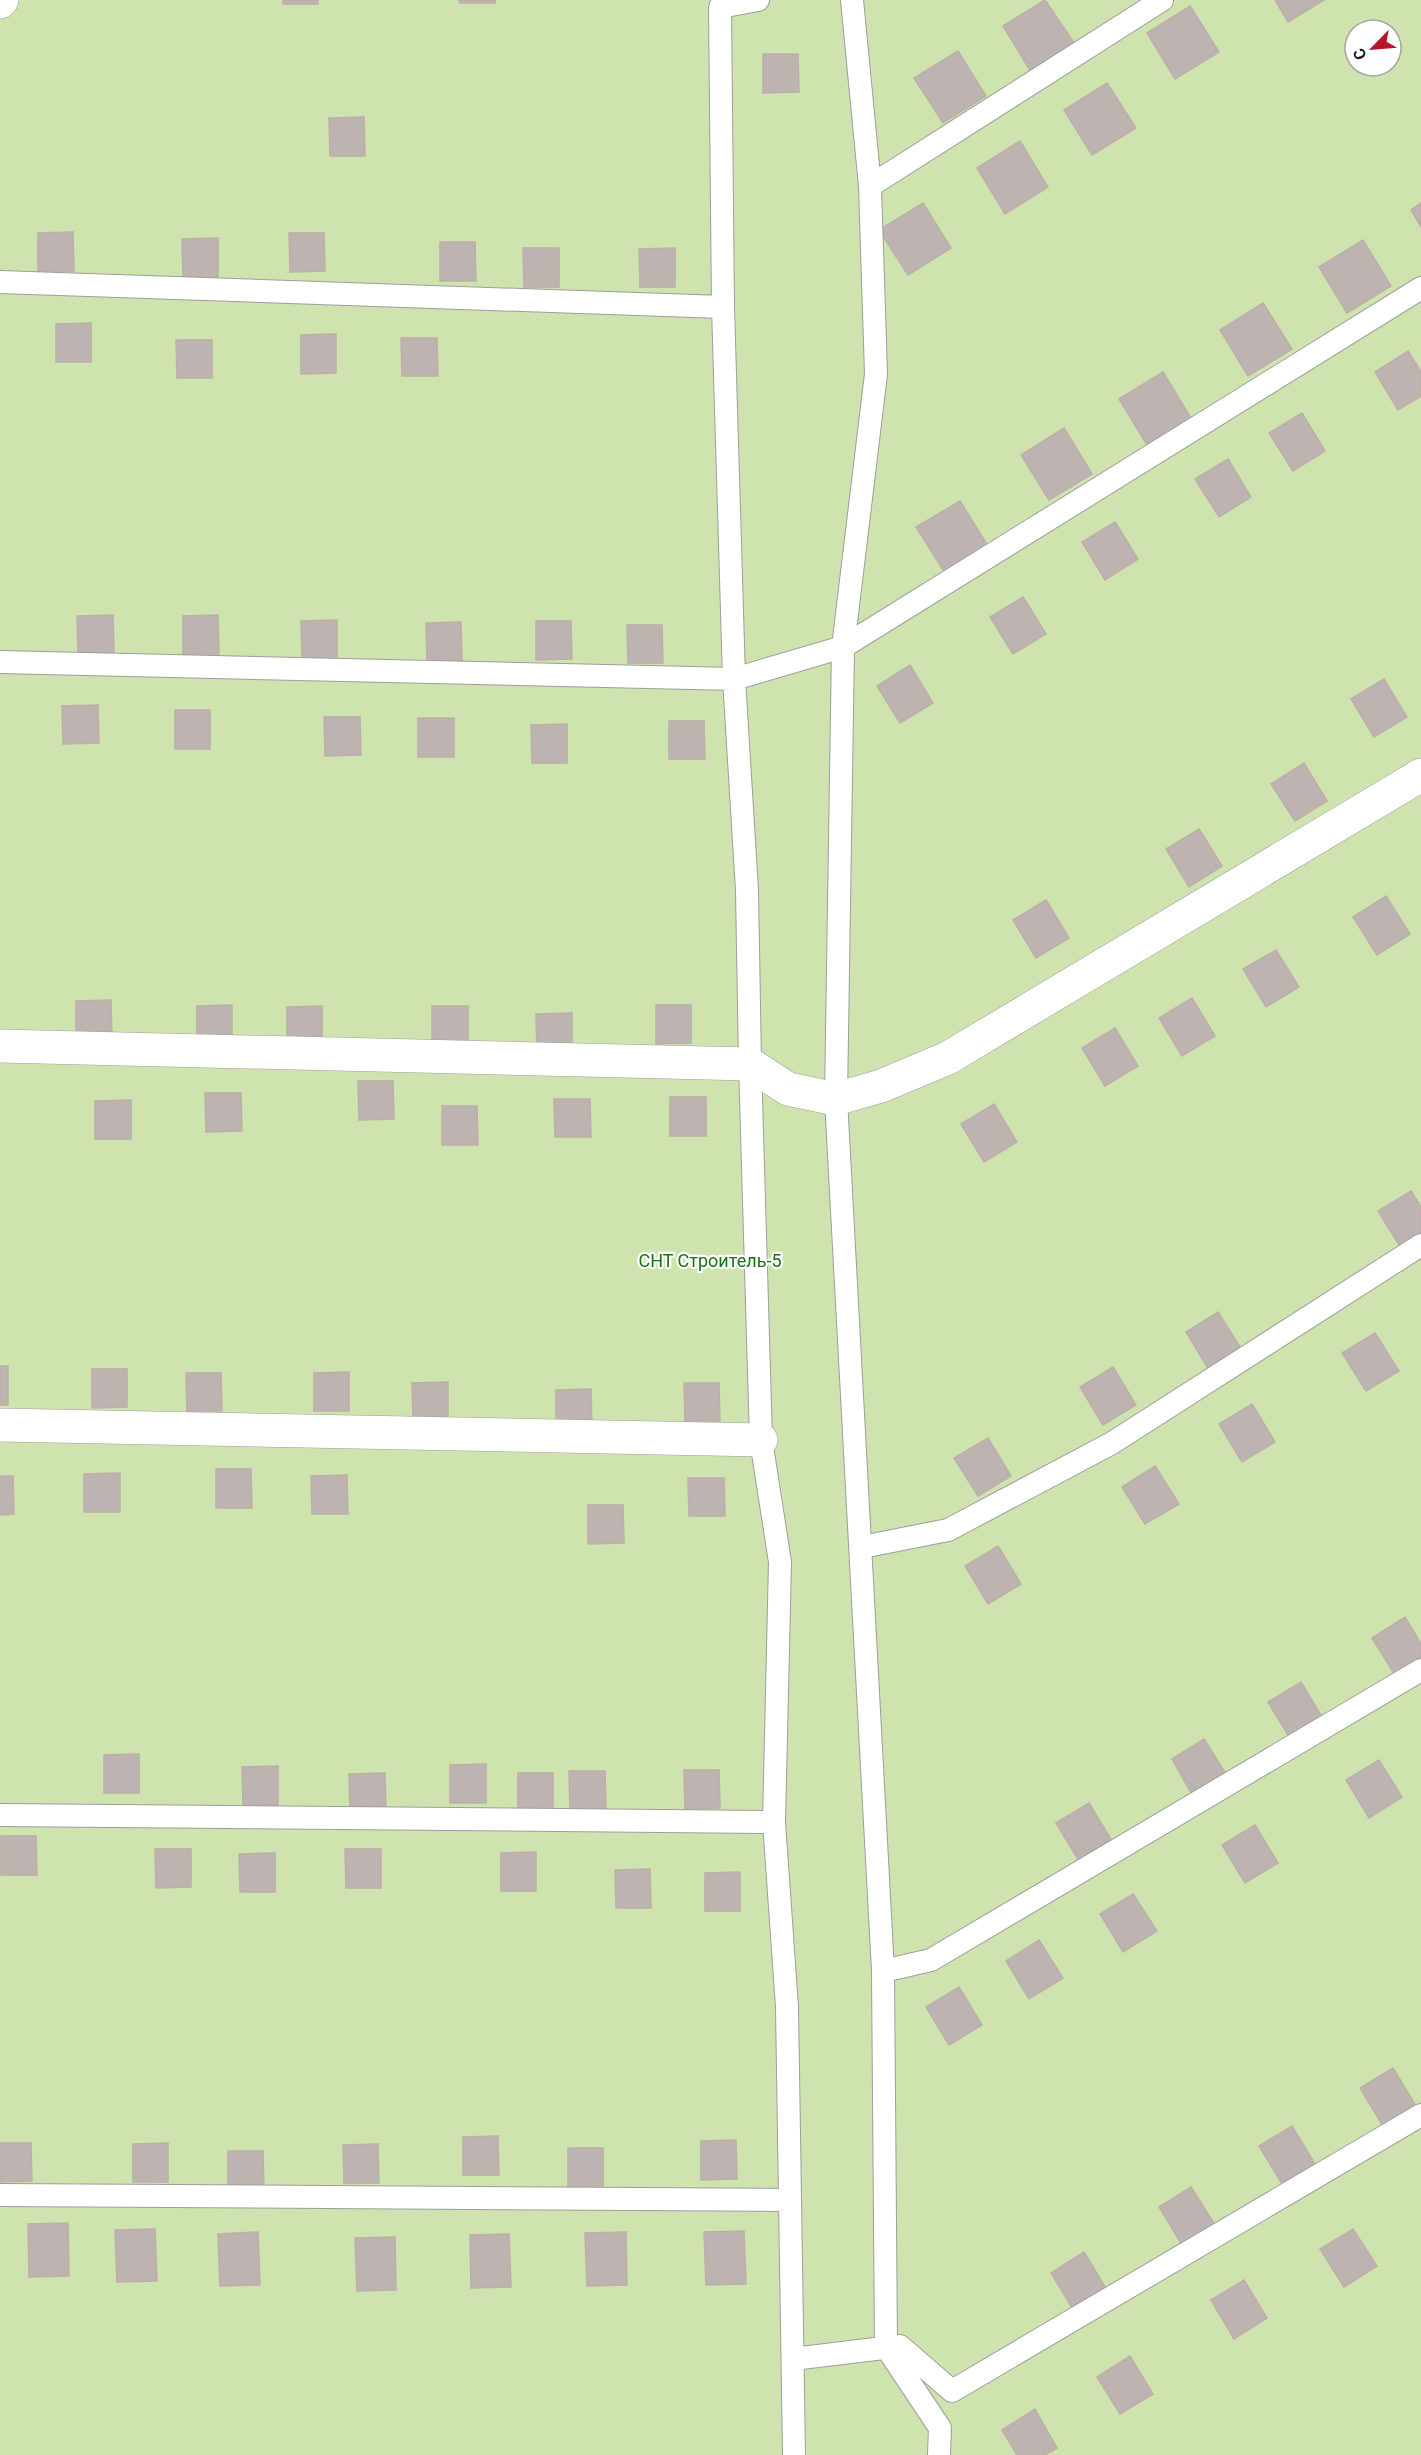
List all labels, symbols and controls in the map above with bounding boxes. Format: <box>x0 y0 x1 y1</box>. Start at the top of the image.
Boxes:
north arrow <box>1343 18 1403 78</box>
text: С <box>1349 45 1371 63</box>
park label: СНТ Строитель-5 <box>638 1250 782 1271</box>

